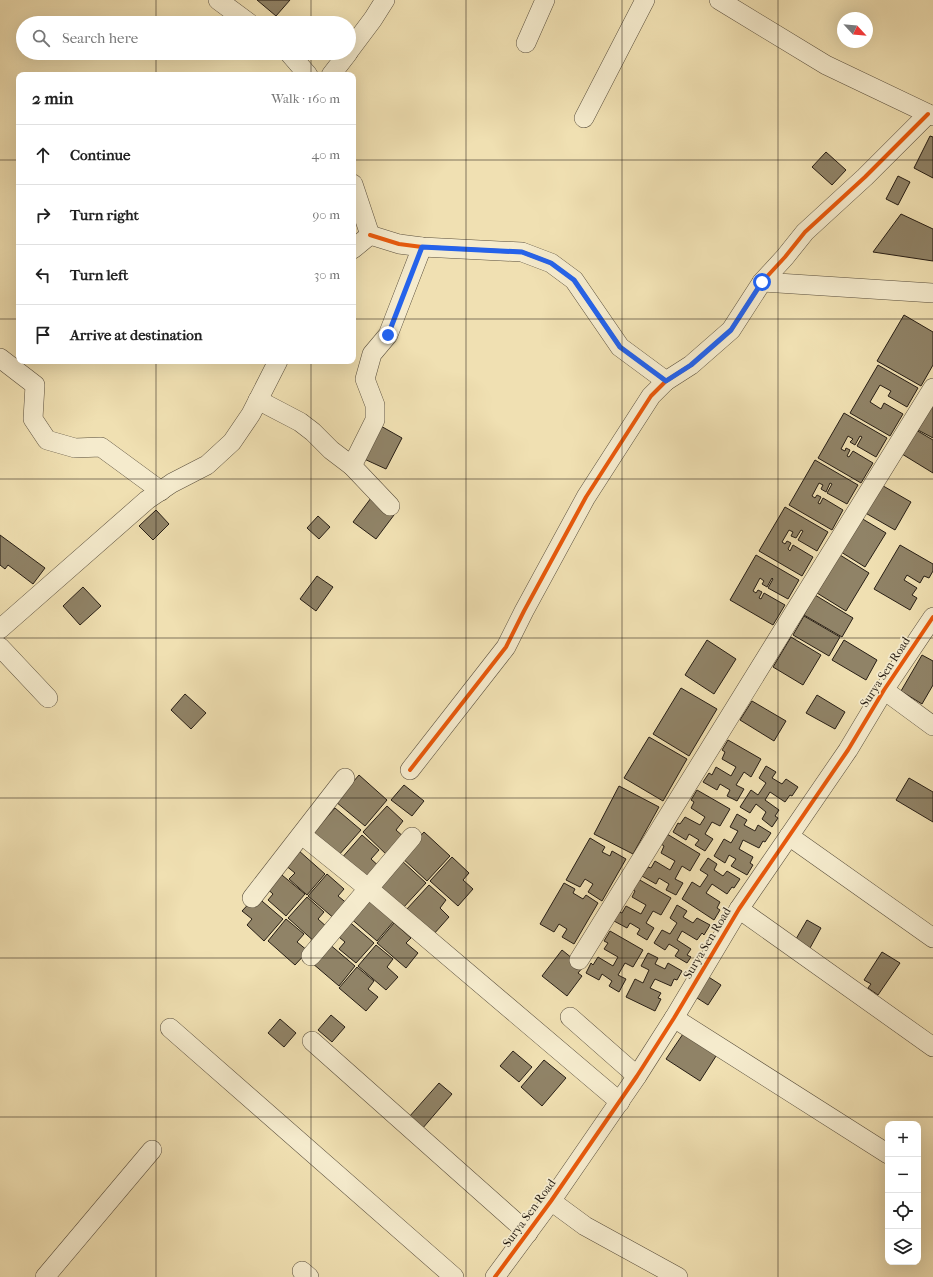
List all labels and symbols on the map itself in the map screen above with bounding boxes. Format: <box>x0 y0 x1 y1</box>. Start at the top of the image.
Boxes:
north arrow <box>837 12 873 48</box>
route start <box>753 273 771 291</box>
route end <box>379 326 397 344</box>
street label: Surya Sen Road <box>857 634 913 710</box>
street label: Surya Sen Road <box>680 904 734 981</box>
street label: Surya Sen Road <box>500 1176 559 1250</box>

